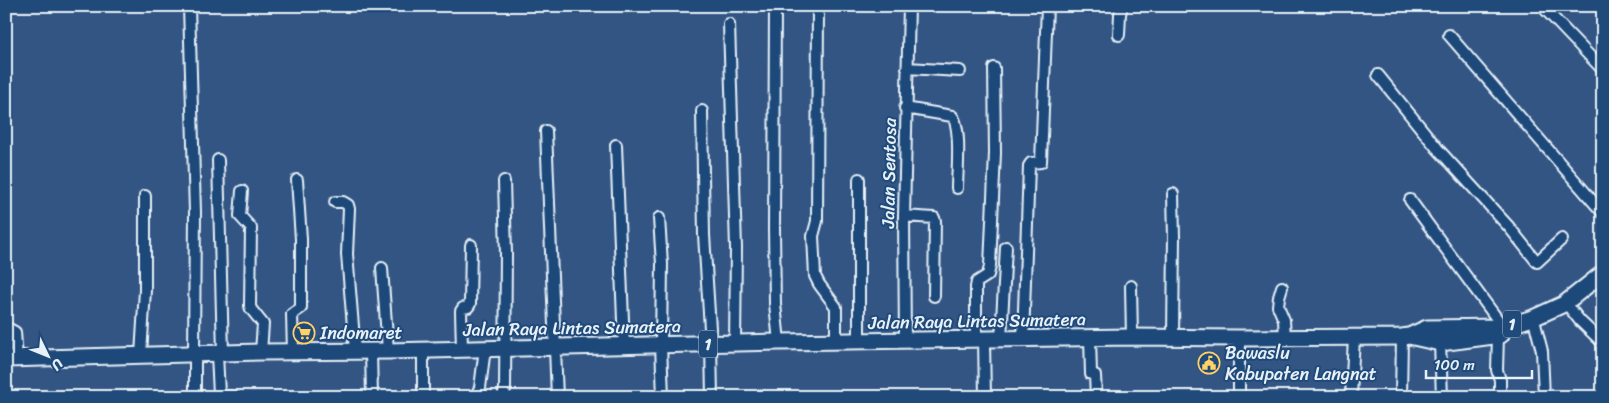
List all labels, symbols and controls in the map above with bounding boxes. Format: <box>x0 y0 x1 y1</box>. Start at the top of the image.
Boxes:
street label: Jalan Sentosa <box>872 117 906 229</box>
street label: Jalan Raya Lintas Sumatera <box>867 303 1086 339</box>
street label: Jalan Raya Lintas Sumatera <box>462 310 681 346</box>
road number: 1 <box>1503 310 1521 338</box>
place label: Indomaret <box>319 317 402 349</box>
supermarket icon: Indomaret <box>292 321 316 345</box>
north arrow <box>22 330 72 380</box>
road number: 1 <box>699 330 717 358</box>
place label: Bawaslu Kabupaten Langnat <box>1225 337 1377 390</box>
scale bar <box>1426 348 1533 380</box>
public building icon: Bawaslu Kabupaten Langnat <box>1197 351 1221 375</box>
text: 100 m <box>1434 352 1475 378</box>
text: U <box>44 353 69 377</box>

